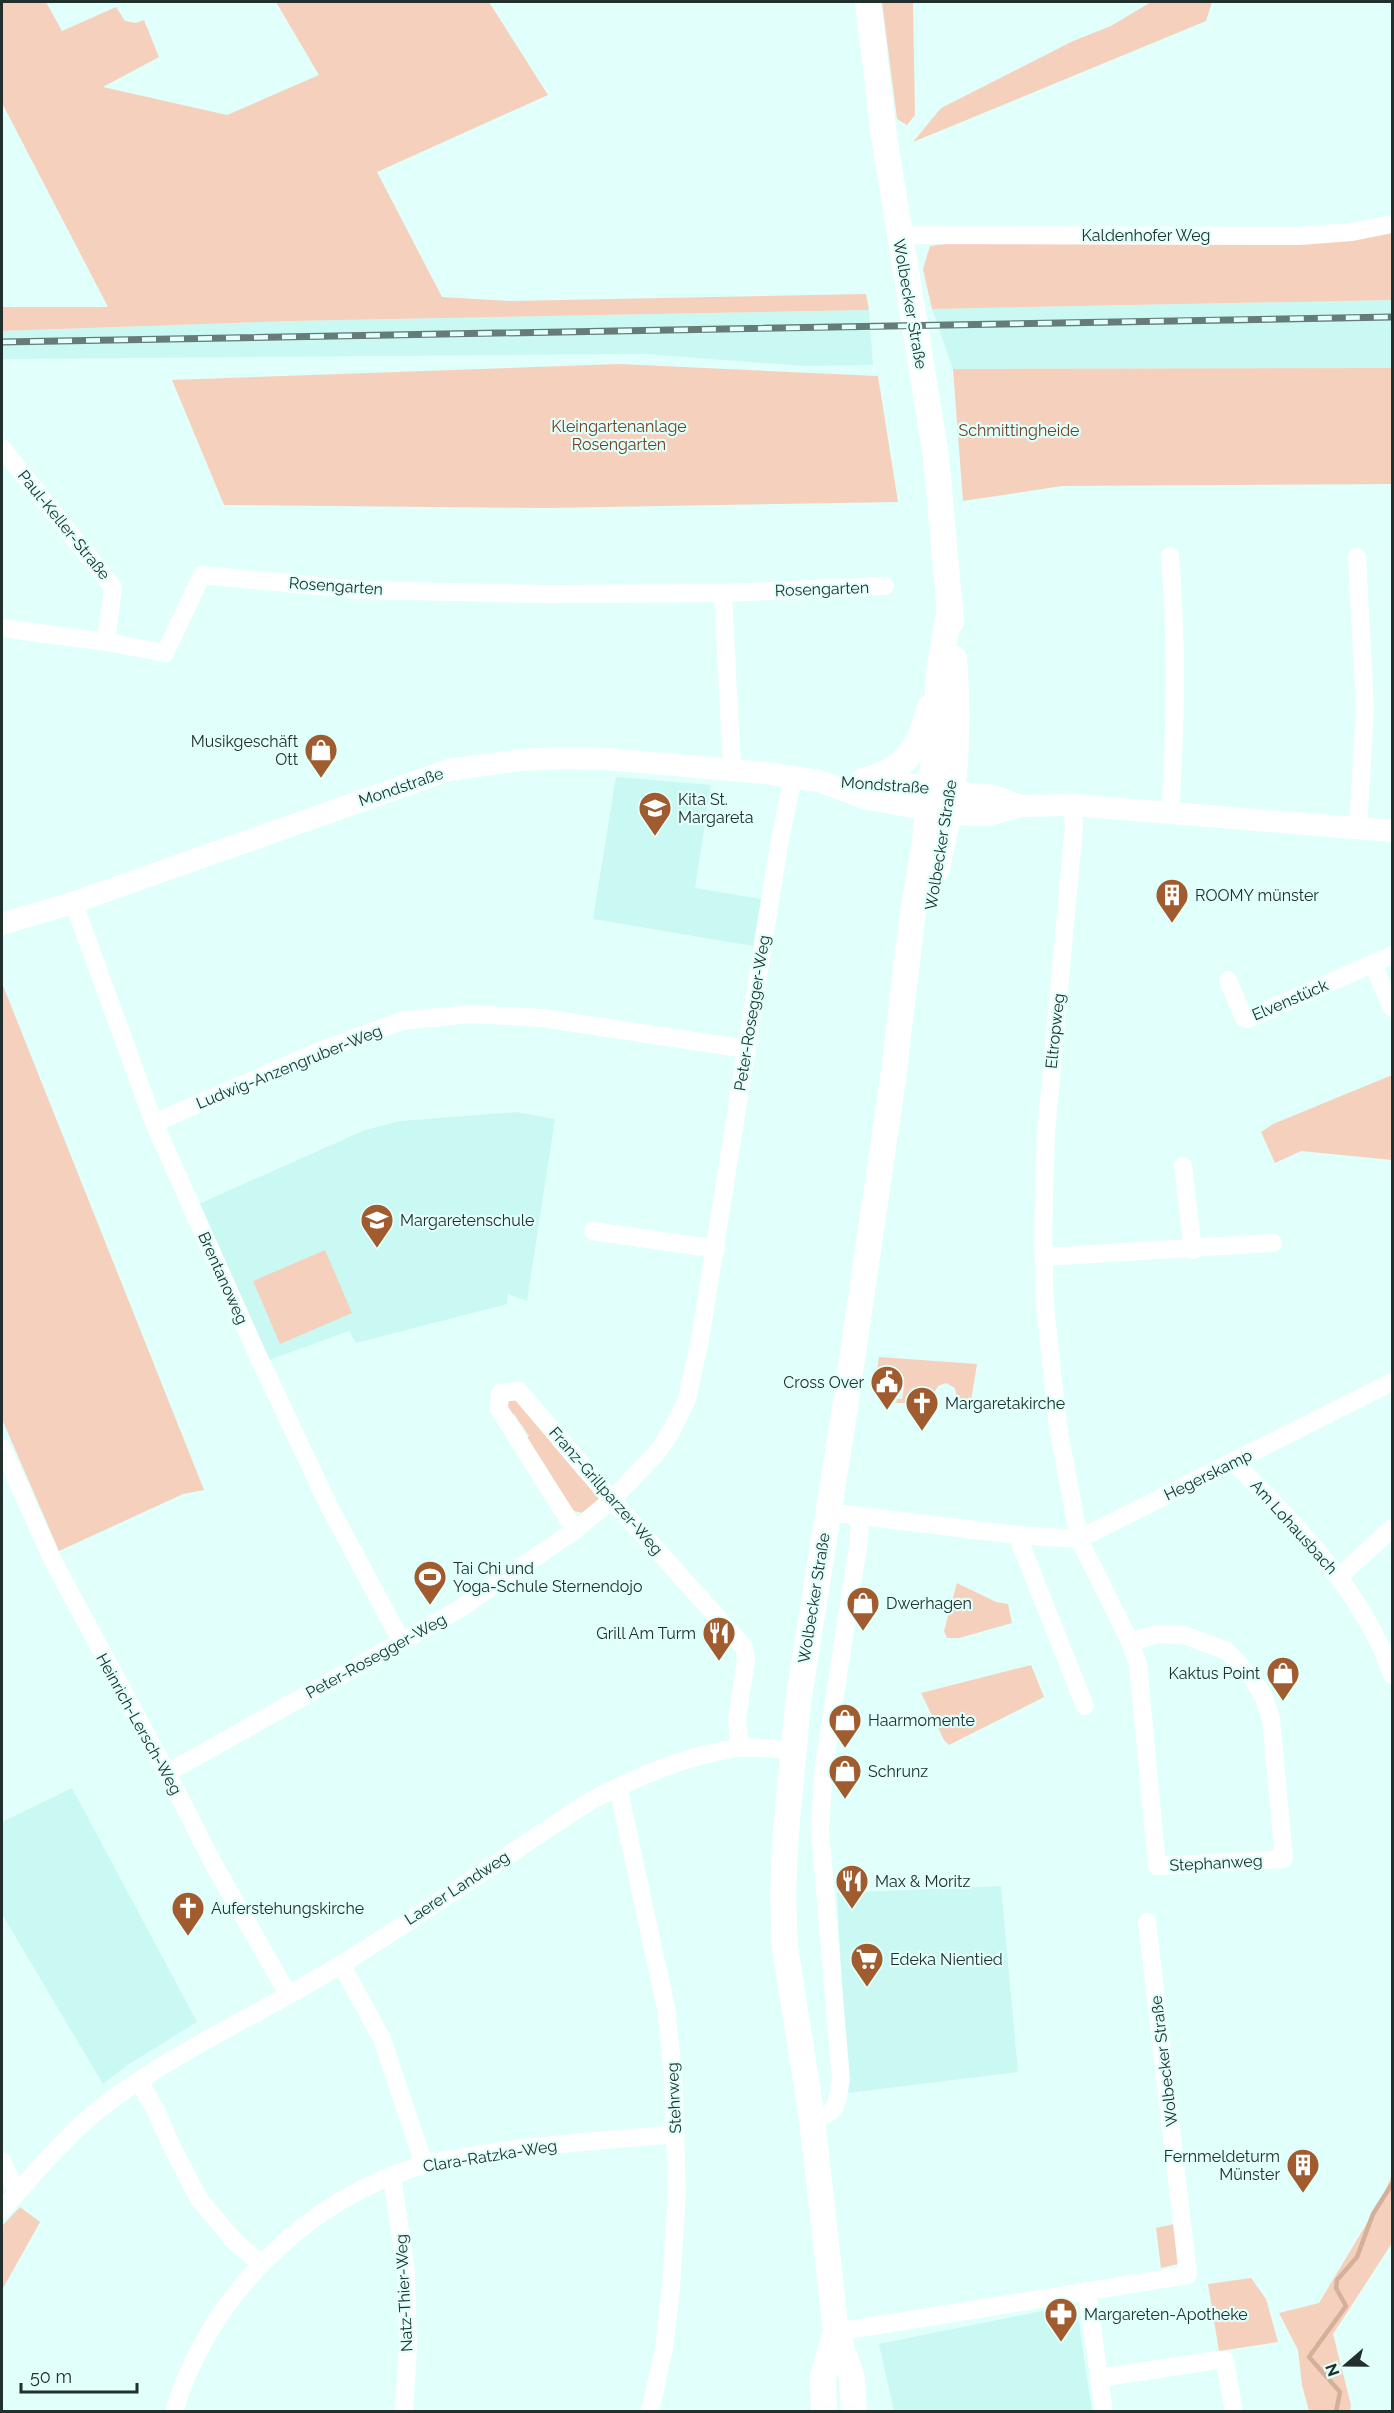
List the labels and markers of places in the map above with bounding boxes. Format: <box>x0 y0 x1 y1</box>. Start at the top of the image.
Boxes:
place label: Musikgeschäft Ott <box>191 732 299 769</box>
shop icon: Musikgeschäft Ott <box>303 732 339 779</box>
school or university icon: Kita St. Margareta <box>637 790 673 837</box>
place label: Kita St. Margareta <box>678 790 753 827</box>
building icon: ROOMY münster <box>1154 877 1190 924</box>
place label: ROOMY münster <box>1195 886 1319 905</box>
school or university icon: Margaretenschule <box>359 1202 395 1249</box>
place label: Margaretenschule <box>400 1211 534 1230</box>
public building icon: Cross Over <box>869 1364 905 1411</box>
place label: Cross Over <box>783 1373 864 1392</box>
church icon: Margaretakirche <box>904 1385 940 1432</box>
place label: Margaretakirche <box>945 1394 1065 1413</box>
sports icon: Tai Chi und Yoga-Schule Sternendojo <box>412 1559 448 1606</box>
place label: Tai Chi und Yoga-Schule Sternendojo <box>453 1559 642 1596</box>
shop icon: Dwerhagen <box>845 1585 881 1632</box>
place label: Dwerhagen <box>886 1594 972 1613</box>
restaurant icon: Grill Am Turm <box>701 1615 737 1662</box>
place label: Grill Am Turm <box>596 1624 696 1643</box>
shop icon: Kaktus Point <box>1265 1655 1301 1702</box>
place label: Kaktus Point <box>1168 1664 1261 1683</box>
shop icon: Haarmomente <box>827 1702 863 1749</box>
place label: Haarmomente <box>868 1711 975 1730</box>
shop icon: Schrunz <box>827 1753 863 1800</box>
place label: Schrunz <box>868 1762 928 1781</box>
restaurant icon: Max & Moritz <box>834 1863 870 1910</box>
place label: Max & Moritz <box>875 1872 970 1891</box>
church icon: Auferstehungskirche <box>170 1890 206 1937</box>
place label: Auferstehungskirche <box>211 1899 364 1918</box>
supermarket icon: Edeka Nientied <box>849 1941 885 1988</box>
place label: Edeka Nientied <box>890 1950 1003 1969</box>
place label: Fernmeldeturm Münster <box>1164 2147 1280 2184</box>
building icon: Fernmeldeturm Münster <box>1285 2147 1321 2194</box>
pharmacy icon: Margareten-Apotheke <box>1043 2296 1079 2343</box>
place label: Margareten-Apotheke <box>1084 2305 1248 2324</box>

